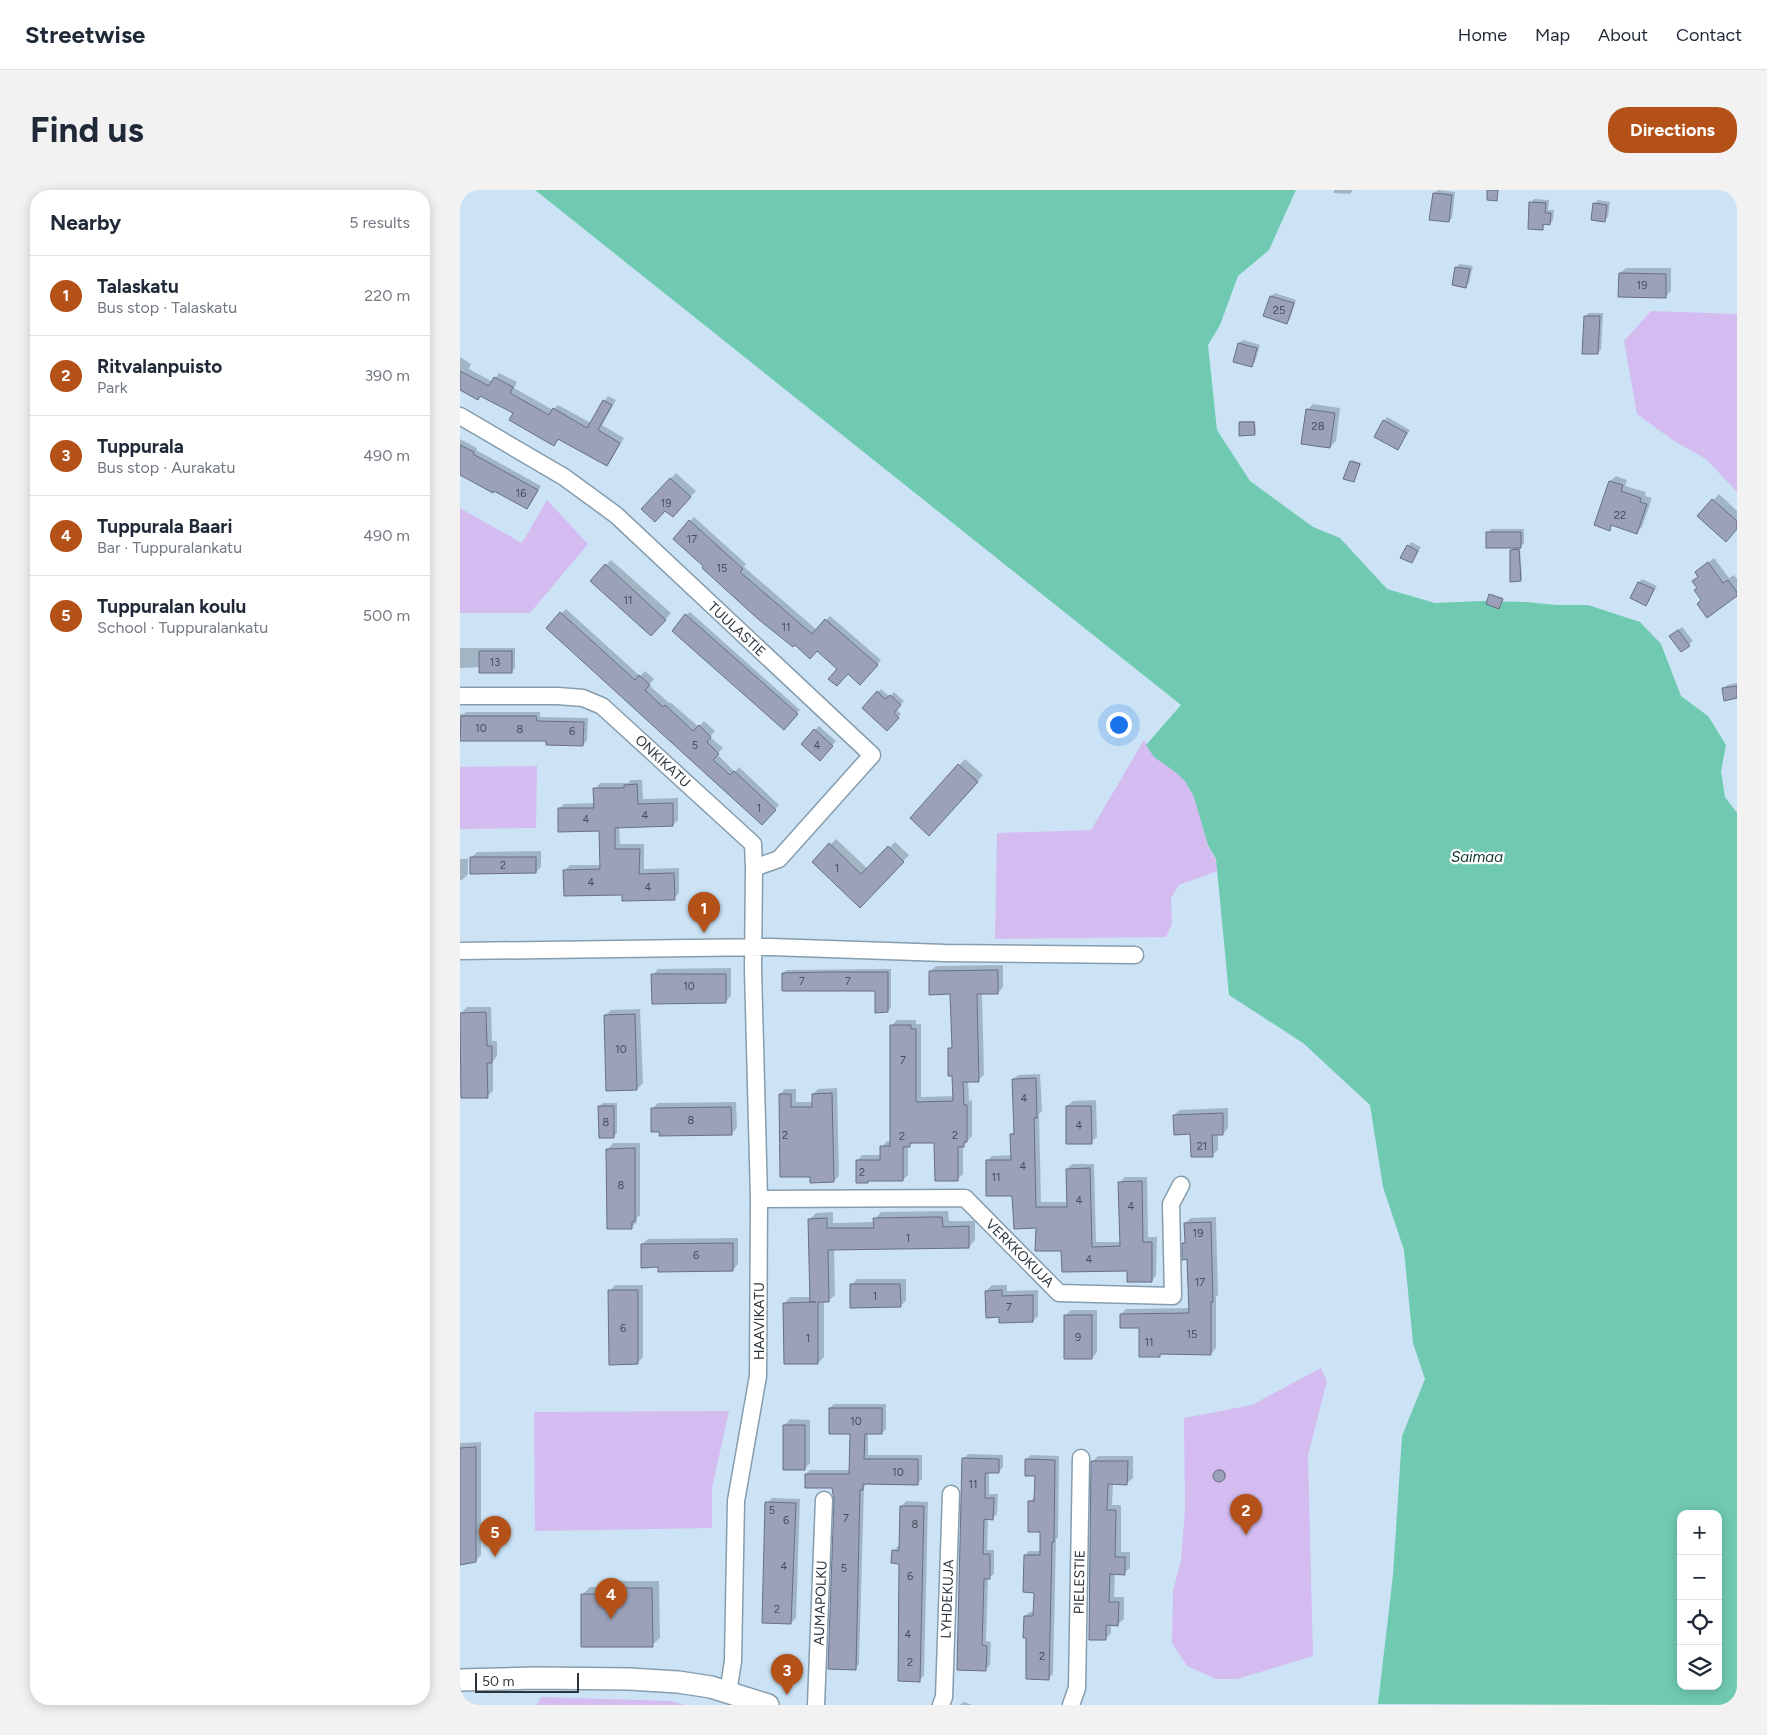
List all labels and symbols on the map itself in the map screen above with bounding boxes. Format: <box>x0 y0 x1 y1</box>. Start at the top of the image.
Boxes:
house number: 19 <box>1637 279 1647 292</box>
house number: 25 <box>1273 304 1285 317</box>
house number: 28 <box>1312 420 1325 433</box>
house number: 16 <box>516 487 526 500</box>
house number: 19 <box>661 497 671 510</box>
house number: 22 <box>1614 509 1626 522</box>
house number: 17 <box>687 533 697 546</box>
house number: 15 <box>717 562 727 575</box>
house number: 11 <box>623 594 633 607</box>
street label: TUULASTIE <box>704 598 769 660</box>
house number: 11 <box>781 621 791 634</box>
house number: 13 <box>490 656 500 669</box>
your location <box>1106 712 1132 738</box>
house number: 10 <box>475 722 487 735</box>
house number: 8 <box>517 723 524 736</box>
house number: 6 <box>569 725 575 738</box>
street label: ONKIKATU <box>631 731 694 791</box>
house number: 5 <box>692 739 698 752</box>
house number: 4 <box>814 739 821 752</box>
house number: 1 <box>757 802 761 815</box>
house number: 4 <box>642 809 649 822</box>
house number: 4 <box>583 813 590 826</box>
water label: Saimaa <box>1451 848 1503 866</box>
house number: 2 <box>500 859 506 872</box>
house number: 1 <box>835 862 839 875</box>
house number: 4 <box>588 876 595 889</box>
house number: 4 <box>645 881 652 894</box>
pin: 1 <box>688 892 720 933</box>
house number: 7 <box>799 975 805 988</box>
house number: 7 <box>845 975 851 988</box>
house number: 10 <box>683 980 695 993</box>
house number: 10 <box>615 1043 627 1056</box>
house number: 7 <box>900 1054 906 1067</box>
house number: 4 <box>1021 1092 1028 1105</box>
house number: 8 <box>688 1114 695 1127</box>
house number: 8 <box>603 1116 610 1129</box>
house number: 4 <box>1076 1119 1083 1132</box>
house number: 2 <box>782 1129 788 1142</box>
house number: 2 <box>952 1129 958 1142</box>
house number: 2 <box>899 1130 905 1143</box>
house number: 21 <box>1197 1140 1207 1153</box>
house number: 4 <box>1020 1160 1027 1173</box>
house number: 2 <box>859 1166 865 1179</box>
house number: 11 <box>991 1171 1001 1184</box>
house number: 8 <box>618 1179 625 1192</box>
house number: 4 <box>1076 1194 1083 1207</box>
house number: 4 <box>1128 1200 1135 1213</box>
street label: VERKKOKUJA <box>982 1216 1058 1291</box>
house number: 19 <box>1193 1227 1203 1240</box>
house number: 1 <box>906 1232 910 1245</box>
house number: 6 <box>693 1249 699 1262</box>
house number: 4 <box>1086 1253 1093 1266</box>
house number: 17 <box>1195 1276 1205 1289</box>
street label: HAAVIKATU <box>751 1282 768 1360</box>
house number: 1 <box>873 1290 877 1303</box>
house number: 7 <box>1006 1301 1012 1314</box>
house number: 6 <box>620 1322 626 1335</box>
house number: 15 <box>1187 1328 1197 1341</box>
house number: 9 <box>1075 1331 1081 1344</box>
house number: 1 <box>806 1332 810 1345</box>
house number: 11 <box>1144 1336 1154 1349</box>
house number: 10 <box>850 1415 862 1428</box>
house number: 10 <box>892 1466 904 1479</box>
house number: 11 <box>968 1478 978 1491</box>
pin: 2 <box>1230 1494 1262 1535</box>
house number: 5 <box>769 1504 775 1517</box>
house number: 7 <box>843 1512 849 1525</box>
house number: 6 <box>783 1514 789 1527</box>
pin: 5 <box>479 1516 511 1557</box>
house number: 8 <box>912 1518 919 1531</box>
street label: PIELESTIE <box>1070 1550 1089 1614</box>
street label: LYHDEKUJA <box>938 1559 957 1639</box>
house number: 4 <box>781 1560 788 1573</box>
street label: AUMAPOLKU <box>811 1560 830 1646</box>
house number: 5 <box>841 1562 847 1575</box>
house number: 6 <box>907 1570 913 1583</box>
pin: 4 <box>595 1578 627 1619</box>
house number: 2 <box>774 1603 780 1616</box>
house number: 4 <box>905 1628 912 1641</box>
house number: 2 <box>1039 1650 1045 1663</box>
pin: 3 <box>771 1654 803 1695</box>
house number: 2 <box>907 1656 913 1669</box>
scale bar <box>475 1670 579 1693</box>

